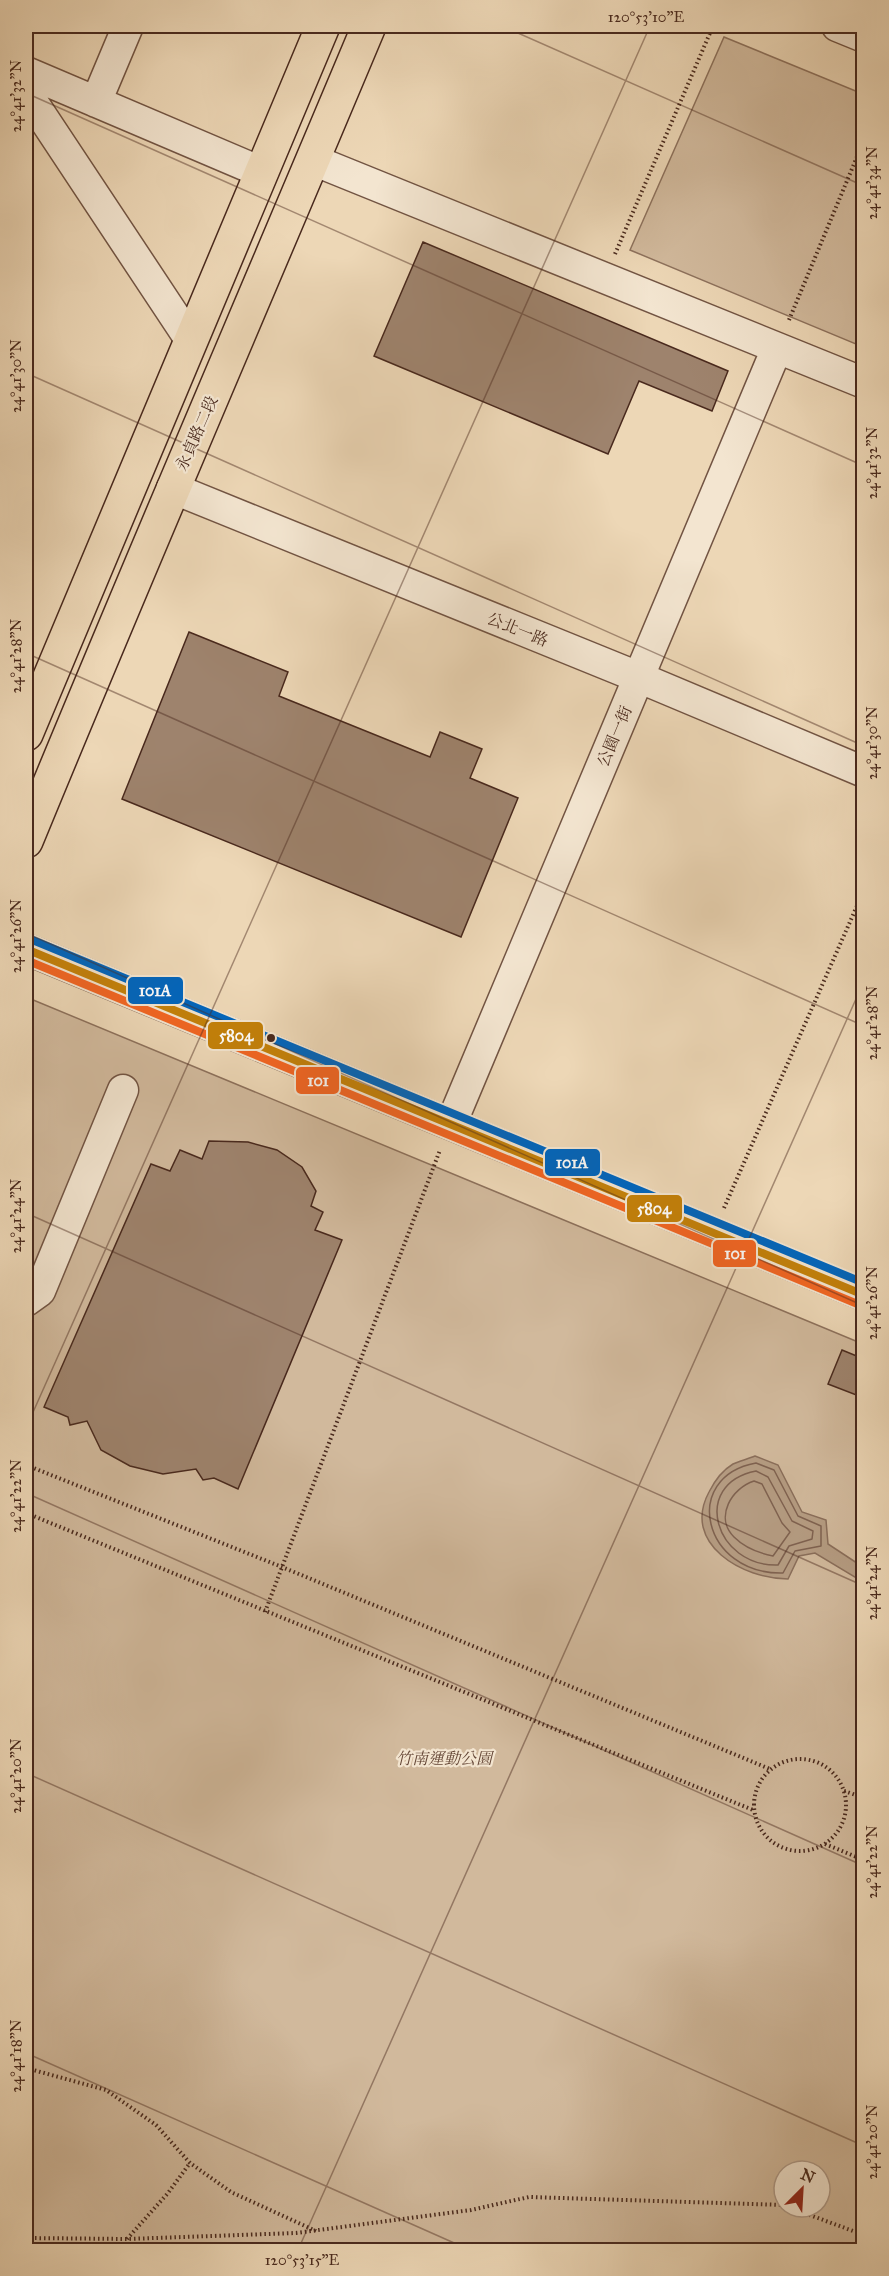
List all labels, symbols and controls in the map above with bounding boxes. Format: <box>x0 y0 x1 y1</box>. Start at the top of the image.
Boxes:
text: 120°53'10"E <box>608 8 685 26</box>
text: 24°41'32"N <box>7 60 25 132</box>
text: 24°41'34"N <box>863 146 881 220</box>
text: 24°41'30"N <box>7 339 25 413</box>
street label: 永貞路二段 <box>172 393 221 474</box>
text: 24°41'32"N <box>863 427 881 499</box>
street label: 公北一路 <box>485 609 551 650</box>
text: 24°41'28"N <box>7 619 25 693</box>
street label: 公園一街 <box>593 703 636 769</box>
text: 24°41'30"N <box>863 706 881 780</box>
text: 24°41'26"N <box>7 899 25 973</box>
line badge: 101A <box>127 976 184 1005</box>
text: 101A <box>139 981 171 1000</box>
text: 24°41'28"N <box>863 986 881 1060</box>
line badge: 5804 <box>207 1021 264 1050</box>
text: 5804 <box>219 1026 254 1046</box>
unlabelled marker <box>265 1032 277 1044</box>
line badge: 101 <box>295 1066 340 1095</box>
text: 101 <box>307 1071 330 1090</box>
line badge: 101A <box>544 1148 601 1177</box>
text: 101A <box>556 1153 588 1172</box>
text: 24°41'24"N <box>7 1178 25 1253</box>
line badge: 5804 <box>626 1194 683 1223</box>
text: 5804 <box>637 1199 672 1219</box>
line badge: 101 <box>712 1239 757 1268</box>
text: 101 <box>724 1244 747 1263</box>
text: 24°41'26"N <box>863 1266 881 1340</box>
text: 24°41'22"N <box>7 1459 25 1533</box>
text: 24°41'24"N <box>863 1545 881 1620</box>
text: 24°41'20"N <box>7 1738 25 1814</box>
park label: 竹南運動公園 <box>396 1749 495 1768</box>
text: 24°41'22"N <box>863 1825 881 1899</box>
text: 24°41'18"N <box>7 2019 25 2092</box>
text: 24°41'20"N <box>863 2104 881 2180</box>
north arrow <box>772 2159 832 2219</box>
text: N <box>798 2164 818 2187</box>
text: 120°53'15"E <box>265 2251 340 2269</box>

